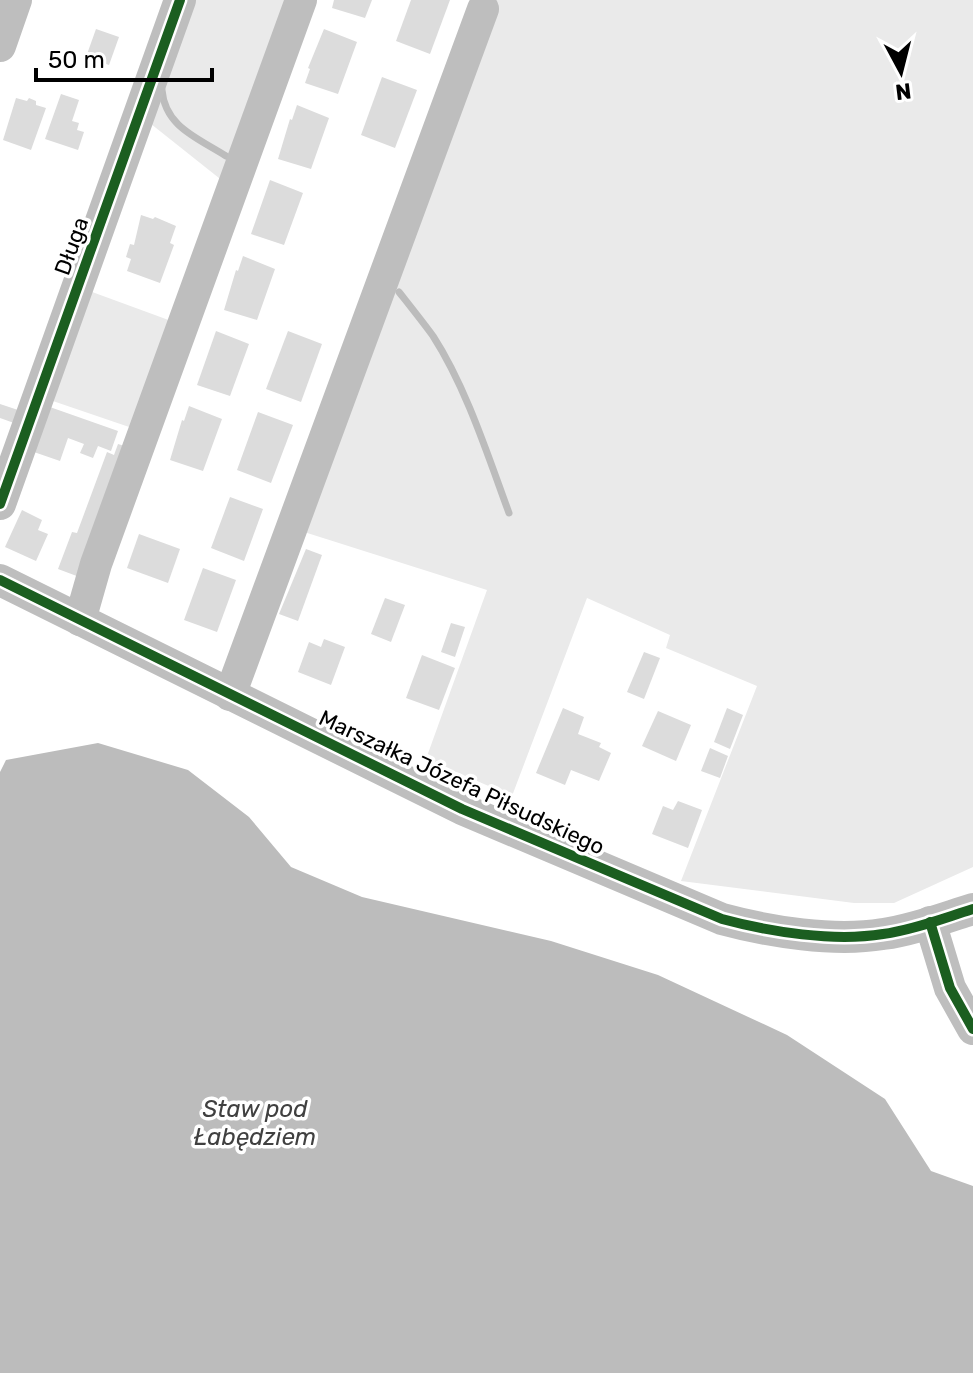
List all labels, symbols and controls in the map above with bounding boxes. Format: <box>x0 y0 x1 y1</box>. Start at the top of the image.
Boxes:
scale bar <box>36 32 212 82</box>
north arrow <box>861 32 941 112</box>
text: 50 m <box>48 46 105 74</box>
text: N <box>894 77 913 106</box>
street label: Długa <box>49 213 94 279</box>
street label: Marszałka Józefa Piłsudskiego <box>315 704 609 861</box>
water label: Staw pod Łabędziem <box>194 1095 316 1151</box>

